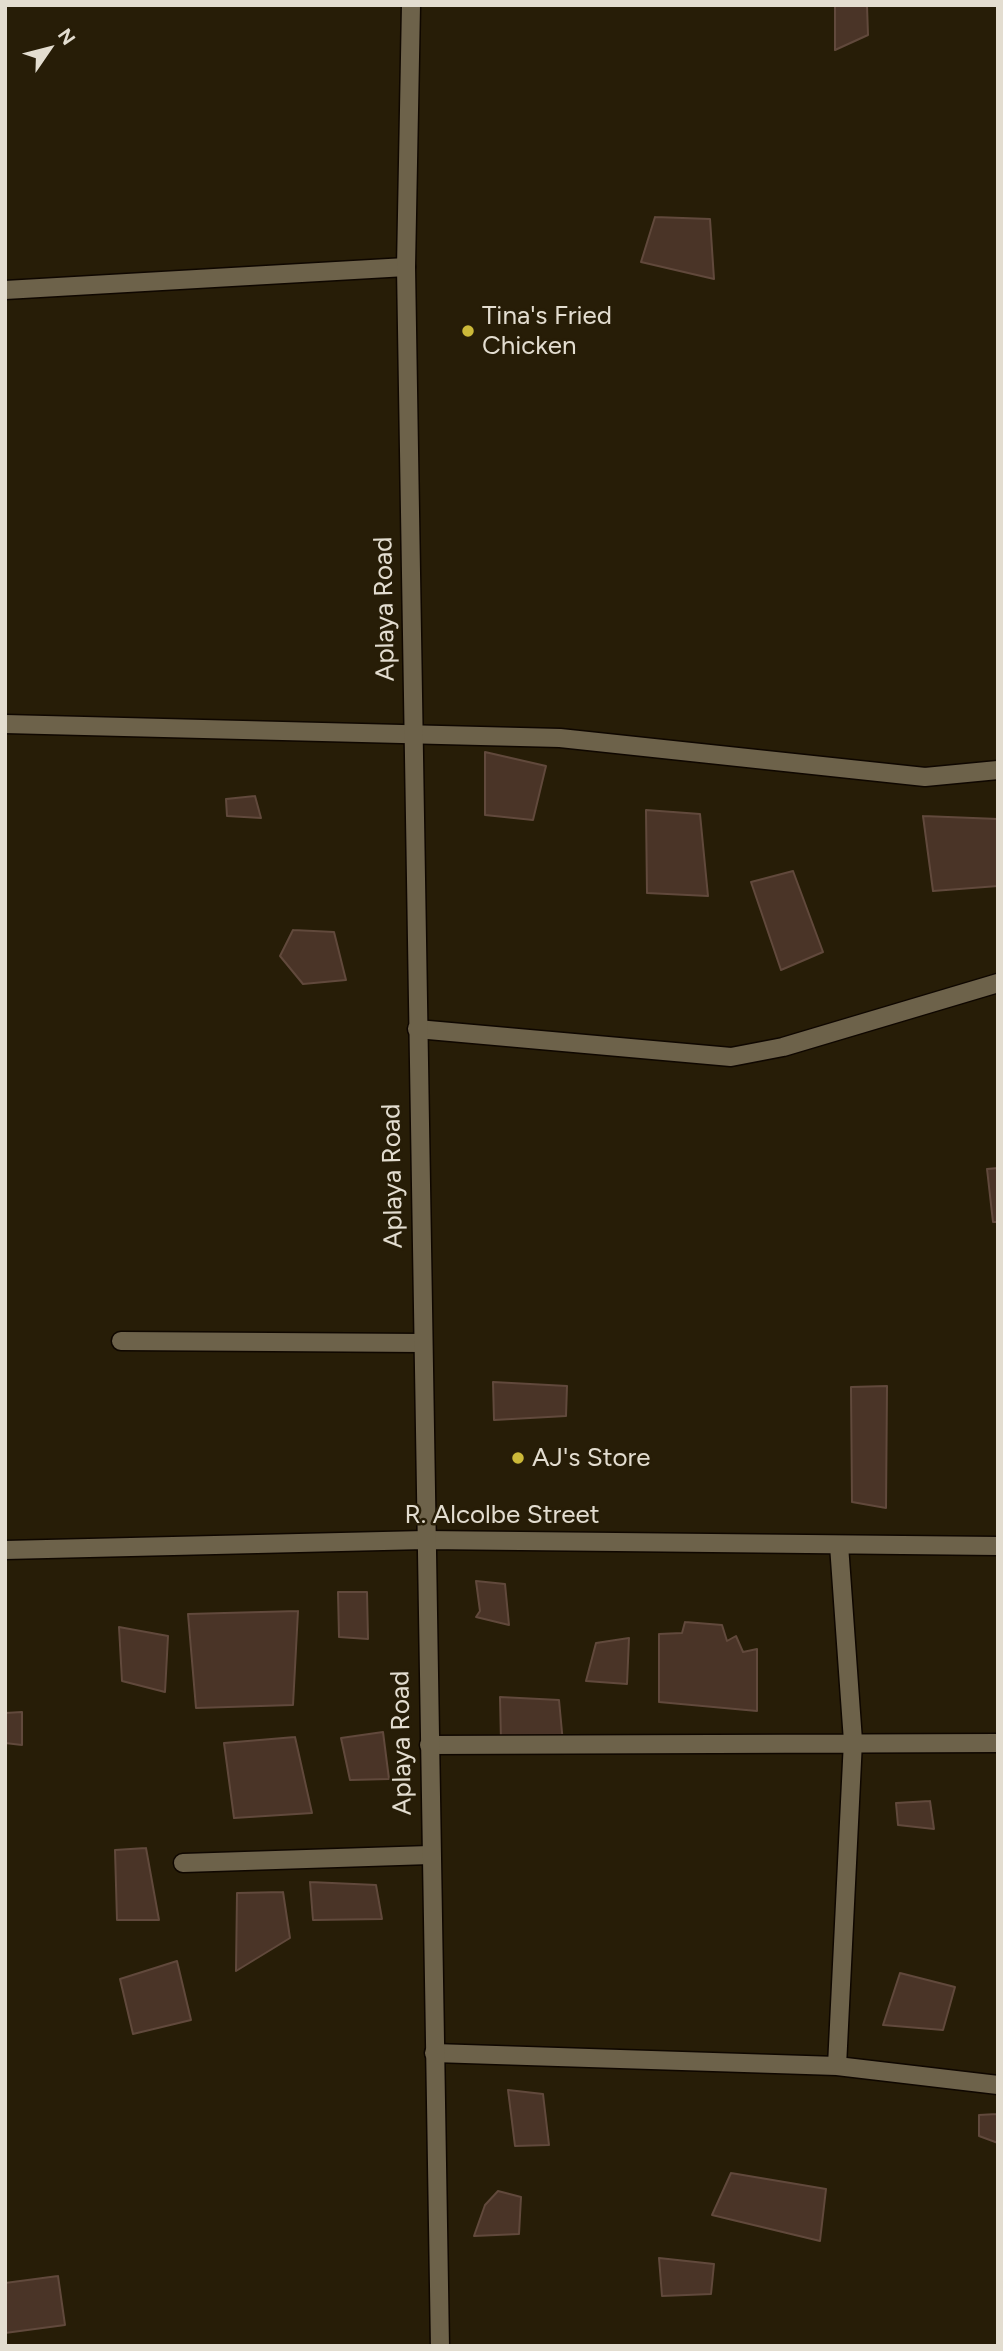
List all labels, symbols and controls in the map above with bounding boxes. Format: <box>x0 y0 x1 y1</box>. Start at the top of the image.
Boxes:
north arrow <box>14 14 84 84</box>
text: N <box>53 24 80 49</box>
place label: Tina's Fried Chicken <box>482 300 612 362</box>
marker: Tina's Fried Chicken <box>460 323 476 339</box>
street label: Aplaya Road <box>368 536 402 682</box>
street label: Aplaya Road <box>376 1103 410 1249</box>
place label: AJ's Store <box>532 1442 651 1474</box>
marker: AJ's Store <box>510 1450 526 1466</box>
street label: R. Alcolbe Street <box>405 1499 599 1531</box>
street label: Aplaya Road <box>385 1670 419 1816</box>

